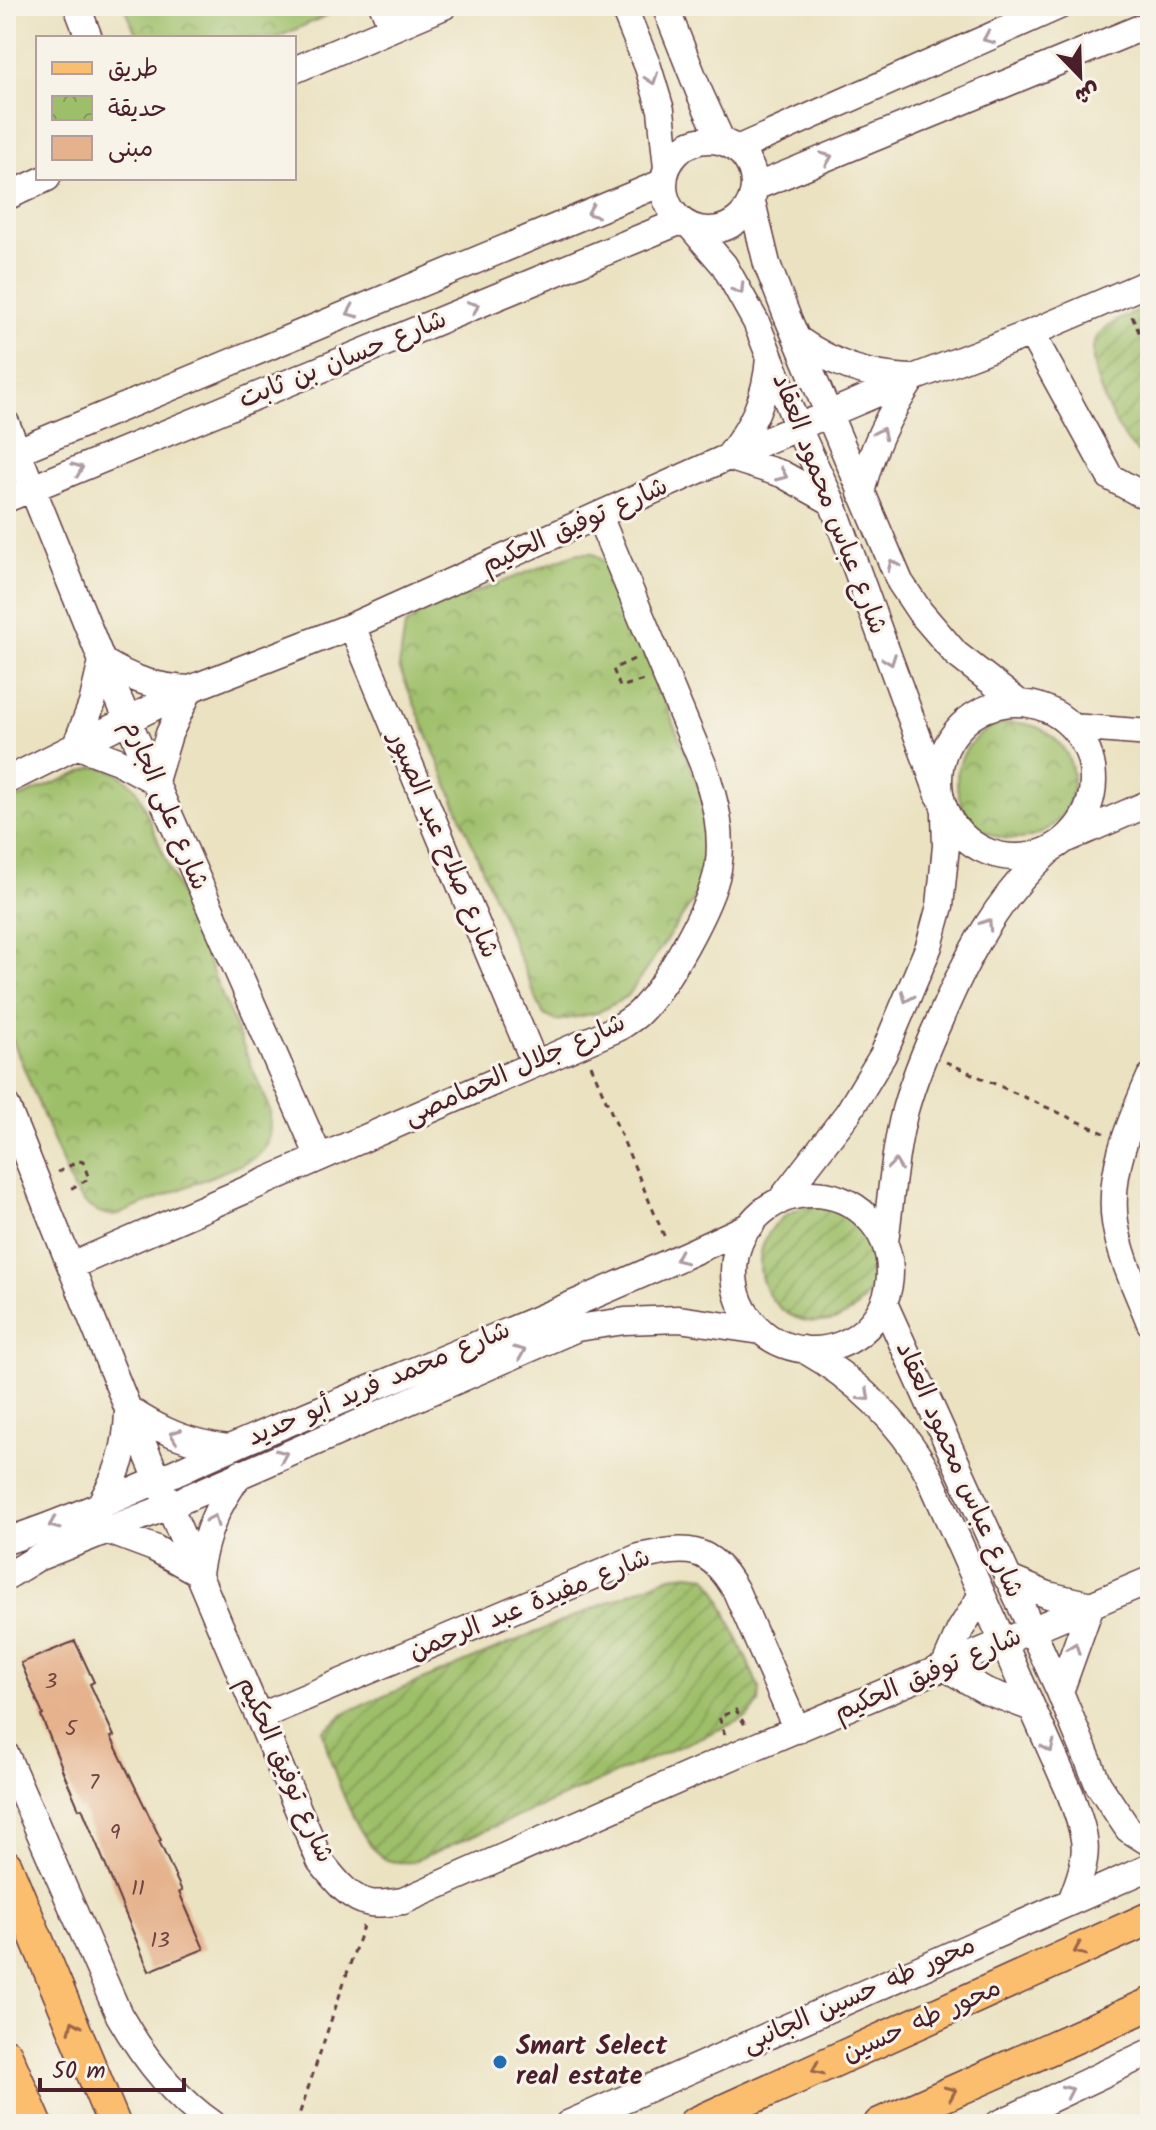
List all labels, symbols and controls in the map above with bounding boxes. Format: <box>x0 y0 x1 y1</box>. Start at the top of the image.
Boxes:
one-way arrow <box>981 28 996 44</box>
legend <box>36 36 296 180</box>
north arrow <box>1040 36 1120 116</box>
text: طريق <box>108 50 158 89</box>
one-way arrow <box>642 71 658 85</box>
text: ش <box>1069 71 1105 113</box>
text: حديقة <box>108 90 167 129</box>
text: مبنى <box>108 130 153 169</box>
one-way arrow <box>819 151 833 167</box>
one-way arrow <box>586 202 600 218</box>
one-way arrow <box>730 281 745 295</box>
street label: شارع حسان بن ثابت <box>233 299 453 421</box>
one-way arrow <box>466 300 480 316</box>
one-way arrow <box>346 302 360 318</box>
street label: شارع عباس محمود العقاد <box>760 367 898 641</box>
one-way arrow <box>871 426 887 441</box>
one-way arrow <box>70 463 84 479</box>
one-way arrow <box>774 465 788 481</box>
street label: شارع توفيق الحكيم <box>475 466 675 586</box>
one-way arrow <box>886 559 902 573</box>
one-way arrow <box>880 652 897 666</box>
street label: شارع على الجارم <box>110 713 220 897</box>
street label: شارع صلاح عبد الصبور <box>375 723 510 965</box>
one-way arrow <box>978 918 993 932</box>
one-way arrow <box>901 989 917 1003</box>
street label: شارع جلال الحمامصى <box>397 1002 633 1138</box>
one-way arrow <box>886 1158 903 1171</box>
one-way arrow <box>674 1248 688 1264</box>
street label: شارع محمد فريد أبو حديد <box>241 1310 517 1458</box>
street label: شارع عباس محمود العقاد <box>883 1335 1035 1605</box>
one-way arrow <box>512 1345 527 1361</box>
one-way arrow <box>856 1386 870 1401</box>
one-way arrow <box>169 1429 183 1445</box>
one-way arrow <box>274 1449 288 1465</box>
one-way arrow <box>48 1514 62 1531</box>
one-way arrow <box>203 1514 220 1528</box>
street label: شارع مفيدة عبد الرحمن <box>403 1537 657 1673</box>
street label: شارع توفيق الحكيم <box>827 1616 1029 1734</box>
one-way arrow <box>1064 1642 1080 1656</box>
house number: 3 <box>45 1665 57 1700</box>
street label: شارع توفيق الحكيم <box>225 1670 345 1870</box>
house number: 5 <box>65 1712 78 1747</box>
one-way arrow <box>1039 1738 1055 1753</box>
house number: 7 <box>89 1766 100 1801</box>
house number: 9 <box>110 1816 121 1851</box>
house number: 11 <box>131 1872 145 1907</box>
house number: 13 <box>150 1924 170 1959</box>
street label: محور طه حسين الجانبى <box>738 1930 980 2060</box>
one-way arrow <box>1073 1940 1087 1956</box>
street label: محور طه حسين <box>838 1972 1006 2070</box>
one-way arrow <box>67 2020 83 2034</box>
place label: Smart Select real estate <box>516 2026 667 2098</box>
scale bar <box>40 2042 184 2092</box>
text: 50 m <box>52 2052 106 2091</box>
marker: Smart Select real estate <box>491 2053 509 2071</box>
one-way arrow <box>810 2059 825 2075</box>
one-way arrow <box>1060 2085 1075 2101</box>
one-way arrow <box>943 2086 957 2102</box>

